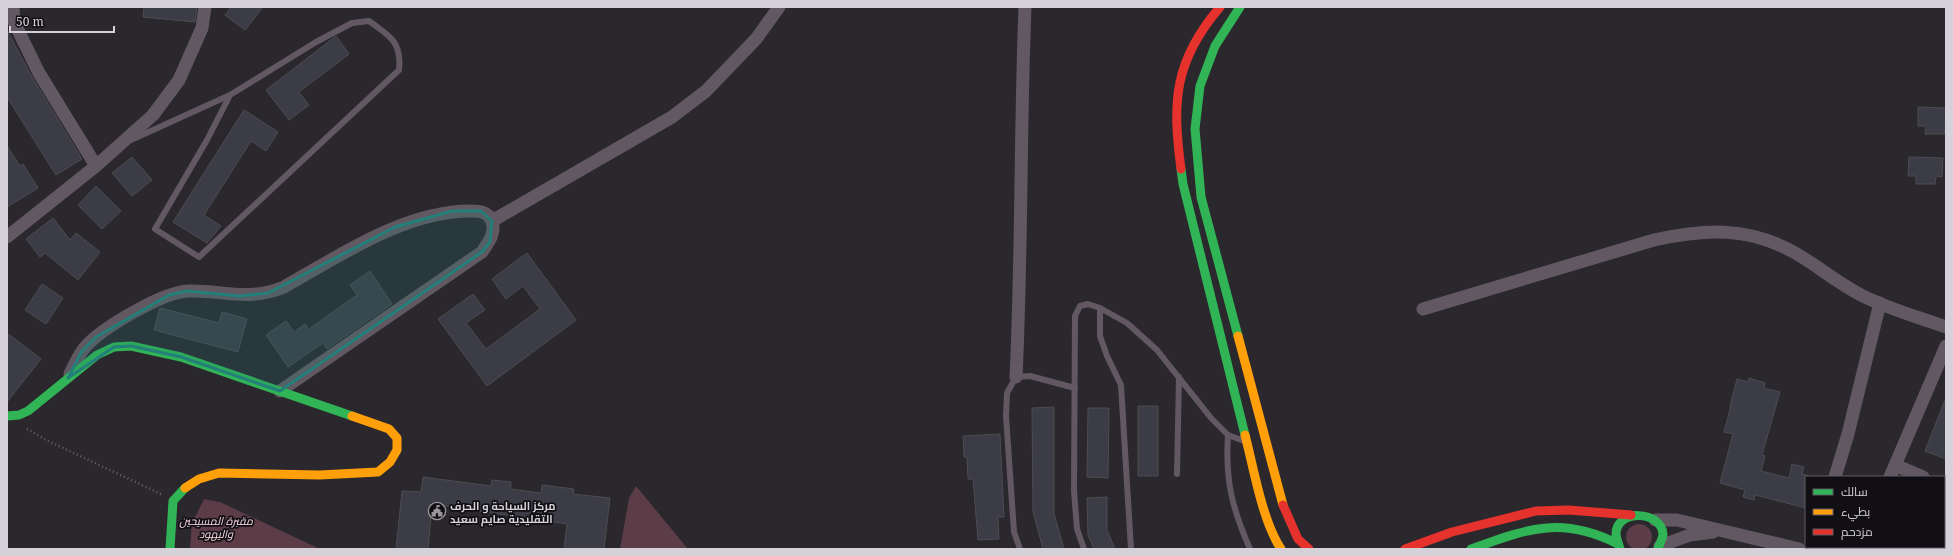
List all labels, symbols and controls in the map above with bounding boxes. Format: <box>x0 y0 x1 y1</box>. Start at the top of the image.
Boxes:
scale bar <box>10 8 114 34</box>
text: 50 m <box>16 13 44 30</box>
legend <box>1805 476 1945 548</box>
text: سالك <box>1841 483 1868 500</box>
place label: مركز السياحة و الحرف التقليدية صايم سعيد <box>450 498 556 527</box>
public building icon: مركز السياحة و الحرف التقليدية صايم سعيد <box>427 501 447 521</box>
text: بطيء <box>1841 503 1870 522</box>
park label: مقبرة المسيحين واليهود <box>179 513 254 541</box>
text: مزدحم <box>1841 523 1873 540</box>

